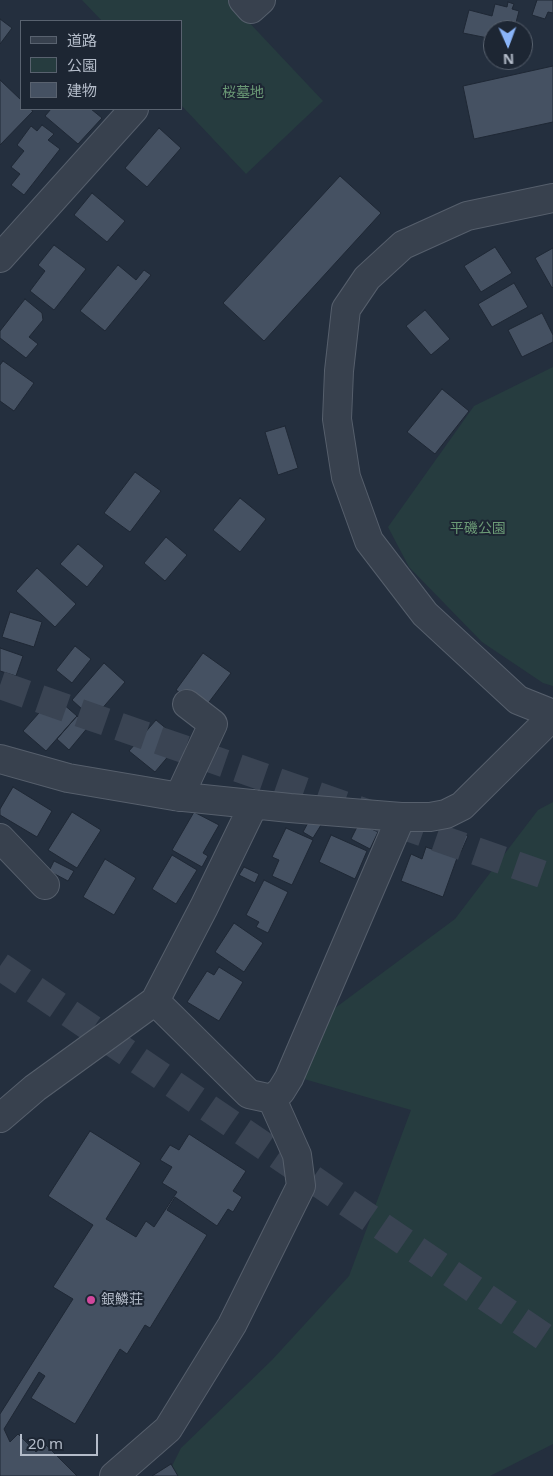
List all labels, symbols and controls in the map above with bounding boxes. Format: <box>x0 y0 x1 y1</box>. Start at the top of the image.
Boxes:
legend <box>20 20 182 110</box>
north arrow <box>483 20 533 70</box>
text: 道路 <box>67 30 97 50</box>
text: N <box>502 50 515 69</box>
text: 公園 <box>67 55 97 75</box>
text: 建物 <box>67 80 97 100</box>
park label: 桜墓地 <box>222 85 264 101</box>
park label: 平磯公園 <box>450 521 506 537</box>
place label: 銀鱗荘 <box>101 1292 143 1308</box>
marker: 銀鱗荘 <box>85 1294 97 1306</box>
scale bar <box>22 1424 100 1456</box>
text: 20 m <box>28 1433 63 1453</box>

